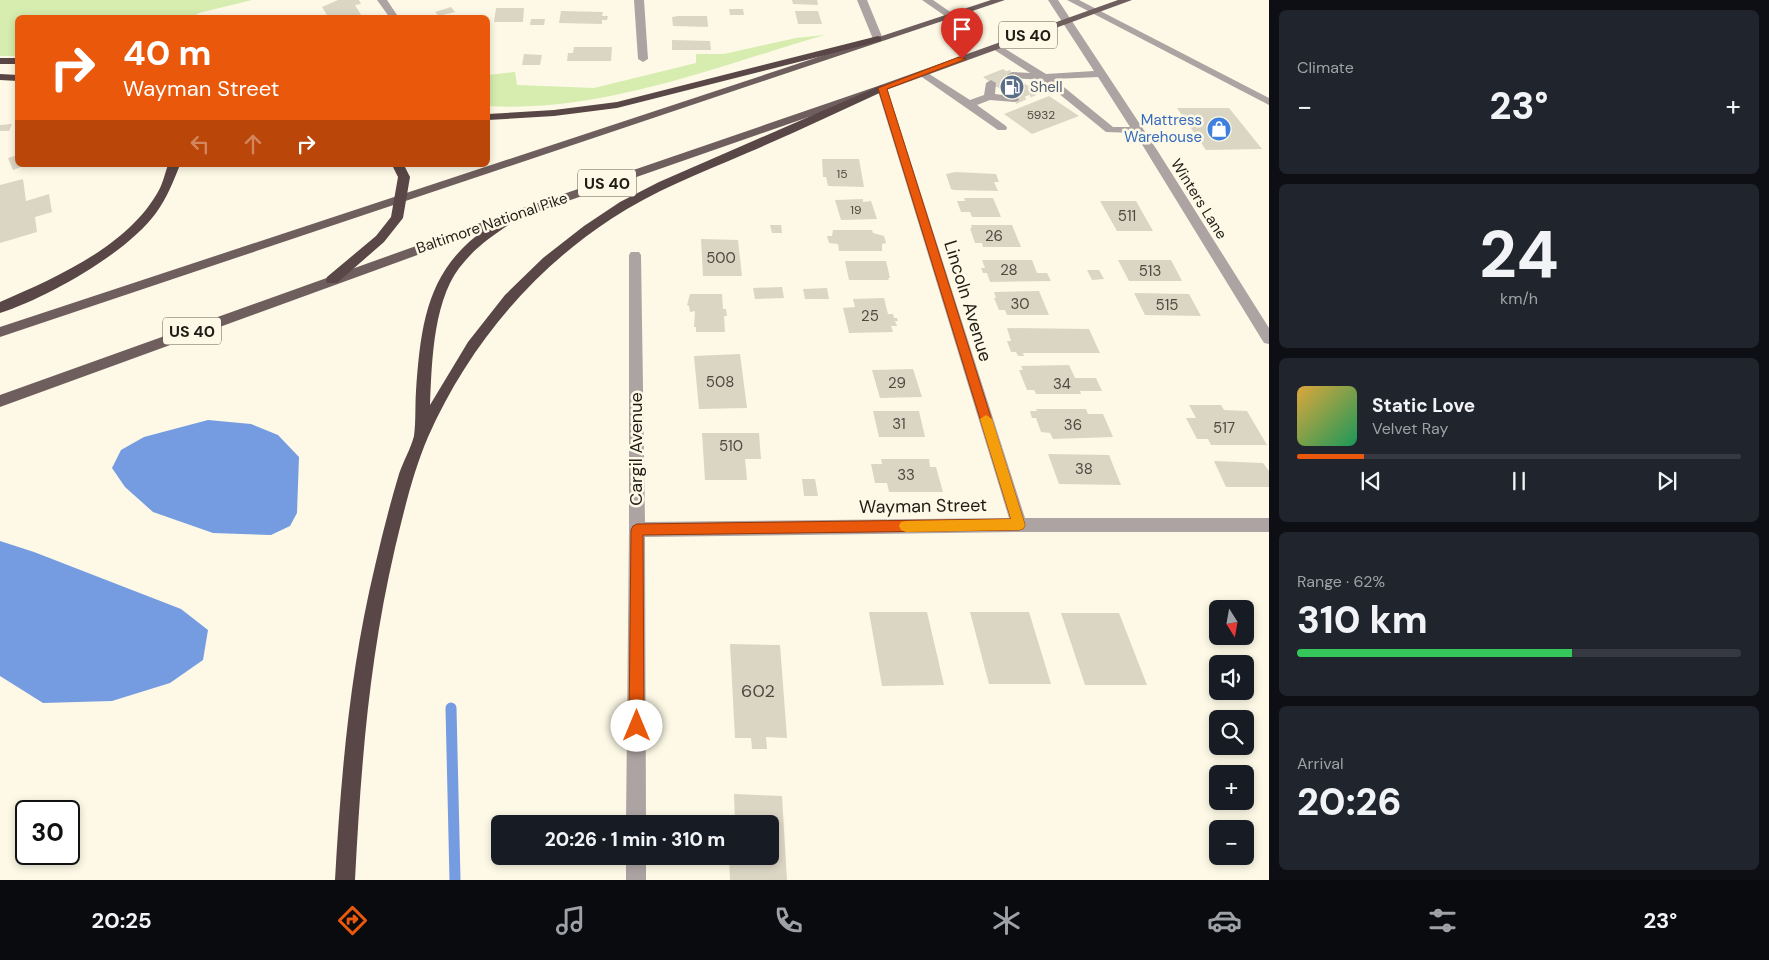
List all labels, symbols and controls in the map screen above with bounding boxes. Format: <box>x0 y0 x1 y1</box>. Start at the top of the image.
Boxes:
pin <box>941 8 983 59</box>
icon: arrive <box>948 15 976 43</box>
road number: US 40 <box>999 22 1057 48</box>
text: 40 m <box>123 30 212 76</box>
icon: right <box>40 35 105 100</box>
text: Climate <box>1297 57 1354 78</box>
text: Wayman Street <box>123 74 280 103</box>
fuel station icon: Shell <box>999 74 1025 100</box>
place label: Shell <box>1030 77 1063 97</box>
text: 23° <box>1490 81 1548 131</box>
text: − <box>1297 88 1312 125</box>
text: + <box>1726 88 1741 125</box>
house number: 5932 <box>1027 107 1055 123</box>
place label: Mattress Warehouse <box>1124 110 1202 147</box>
shop icon: Mattress Warehouse <box>1206 116 1232 142</box>
icon: left <box>186 130 214 158</box>
icon: ahead <box>239 130 267 158</box>
icon: right <box>292 130 320 158</box>
street label: Winters Lane <box>1166 155 1232 243</box>
house number: 15 <box>836 166 848 182</box>
road number: US 40 <box>578 170 636 197</box>
street label: Baltimore National Pike <box>414 188 570 258</box>
house number: 19 <box>850 202 862 218</box>
house number: 511 <box>1118 206 1136 226</box>
text: 24 <box>1479 213 1559 297</box>
house number: 26 <box>985 226 1003 246</box>
street label: Lincoln Avenue <box>938 238 998 364</box>
house number: 500 <box>706 248 736 268</box>
house number: 28 <box>1000 260 1018 280</box>
house number: 513 <box>1139 261 1161 281</box>
text: km/h <box>1500 288 1538 309</box>
house number: 30 <box>1010 294 1030 314</box>
house number: 515 <box>1156 295 1178 315</box>
house number: 25 <box>861 306 879 326</box>
road number: US 40 <box>163 318 221 344</box>
house number: 508 <box>706 372 734 392</box>
house number: 29 <box>888 373 906 393</box>
house number: 34 <box>1053 374 1071 394</box>
street label: Cargil Avenue <box>624 392 648 506</box>
text: Static Love <box>1372 393 1475 418</box>
house number: 31 <box>892 414 906 434</box>
house number: 36 <box>1064 415 1082 435</box>
house number: 517 <box>1213 418 1235 438</box>
text: Velvet Ray <box>1372 418 1448 439</box>
house number: 510 <box>719 436 743 456</box>
house number: 38 <box>1075 459 1093 479</box>
house number: 33 <box>897 465 915 485</box>
icon: previous <box>1357 467 1385 495</box>
icon: pause <box>1505 467 1533 495</box>
icon: next <box>1653 467 1681 495</box>
street label: Wayman Street <box>859 493 987 519</box>
text: Range · 62% <box>1297 571 1385 592</box>
text: 310 km <box>1297 595 1428 645</box>
north arrow <box>1209 600 1254 645</box>
map controls <box>1209 600 1254 865</box>
button: sound <box>1209 655 1254 700</box>
house number: 602 <box>741 679 775 703</box>
position arrow <box>610 699 662 751</box>
button: search <box>1209 710 1254 755</box>
text: Arrival <box>1297 753 1344 774</box>
button: + <box>1209 765 1254 810</box>
text: 20:26 <box>1297 777 1402 827</box>
speed limit sign: 30 <box>15 800 80 865</box>
button: − <box>1209 820 1254 865</box>
text: 20:26 · 1 min · 310 m <box>545 827 725 852</box>
icon: directions <box>335 903 370 938</box>
icon: music <box>553 903 588 938</box>
icon: phone <box>771 903 806 938</box>
icon: climate <box>989 903 1024 938</box>
icon: car <box>1207 903 1242 938</box>
icon: filters <box>1425 903 1460 938</box>
text: 20:25 <box>92 906 152 935</box>
text: 23° <box>1643 906 1677 935</box>

